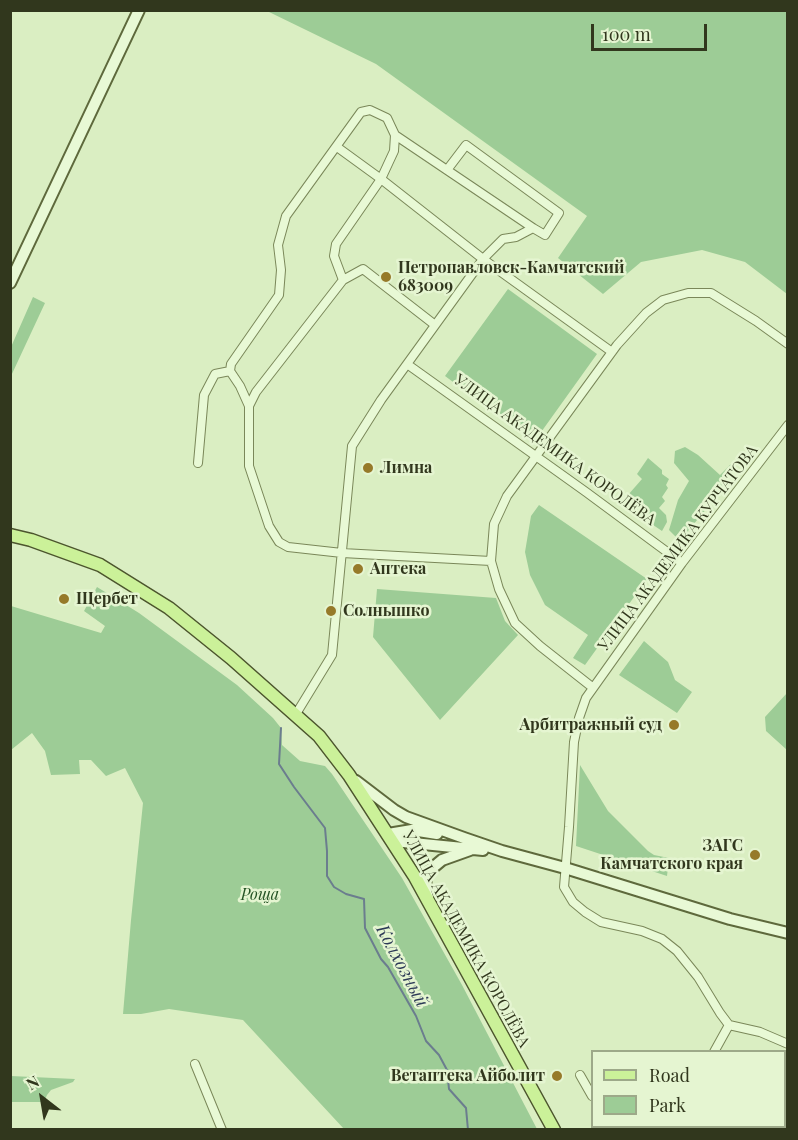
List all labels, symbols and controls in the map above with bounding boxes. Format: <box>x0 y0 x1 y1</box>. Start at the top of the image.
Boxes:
scale bar <box>594 12 710 50</box>
text: 100 m <box>602 22 651 46</box>
place label: Петропавловск-Камчатский 683009 <box>398 258 625 296</box>
marker: Петропавловск-Камчатский 683009 <box>379 270 393 284</box>
street label: УЛИЦА АКАДЕМИКА КОРОЛЁВА <box>450 370 660 530</box>
street label: УЛИЦА АКАДЕМИКА КУРЧАТОВА <box>594 441 762 655</box>
place label: Лимна <box>380 458 432 478</box>
marker: Лимна <box>361 461 375 475</box>
place label: Аптека <box>370 559 426 579</box>
marker: Аптека <box>351 562 365 576</box>
place label: Щербет <box>76 589 138 609</box>
marker: Щербет <box>57 592 71 606</box>
place label: Солнышко <box>343 601 430 621</box>
marker: Солнышко <box>324 604 338 618</box>
place label: Арбитражный суд <box>520 715 662 735</box>
marker: Арбитражный суд <box>667 718 681 732</box>
street label: УЛИЦА АКАДЕМИКА КОРОЛЁВА <box>398 827 534 1051</box>
place label: ЗАГС Камчатского края <box>600 836 743 874</box>
marker: ЗАГС Камчатского края <box>748 848 762 862</box>
park label: Роща <box>241 885 279 905</box>
water label: Колхозный <box>371 921 433 1011</box>
legend <box>591 1050 786 1128</box>
text: Road <box>649 1063 690 1087</box>
place label: Ветаптека Айболит <box>391 1066 545 1086</box>
north arrow <box>12 1068 72 1128</box>
marker: Ветаптека Айболит <box>550 1069 564 1083</box>
text: N <box>22 1070 43 1094</box>
text: Park <box>649 1093 686 1117</box>

